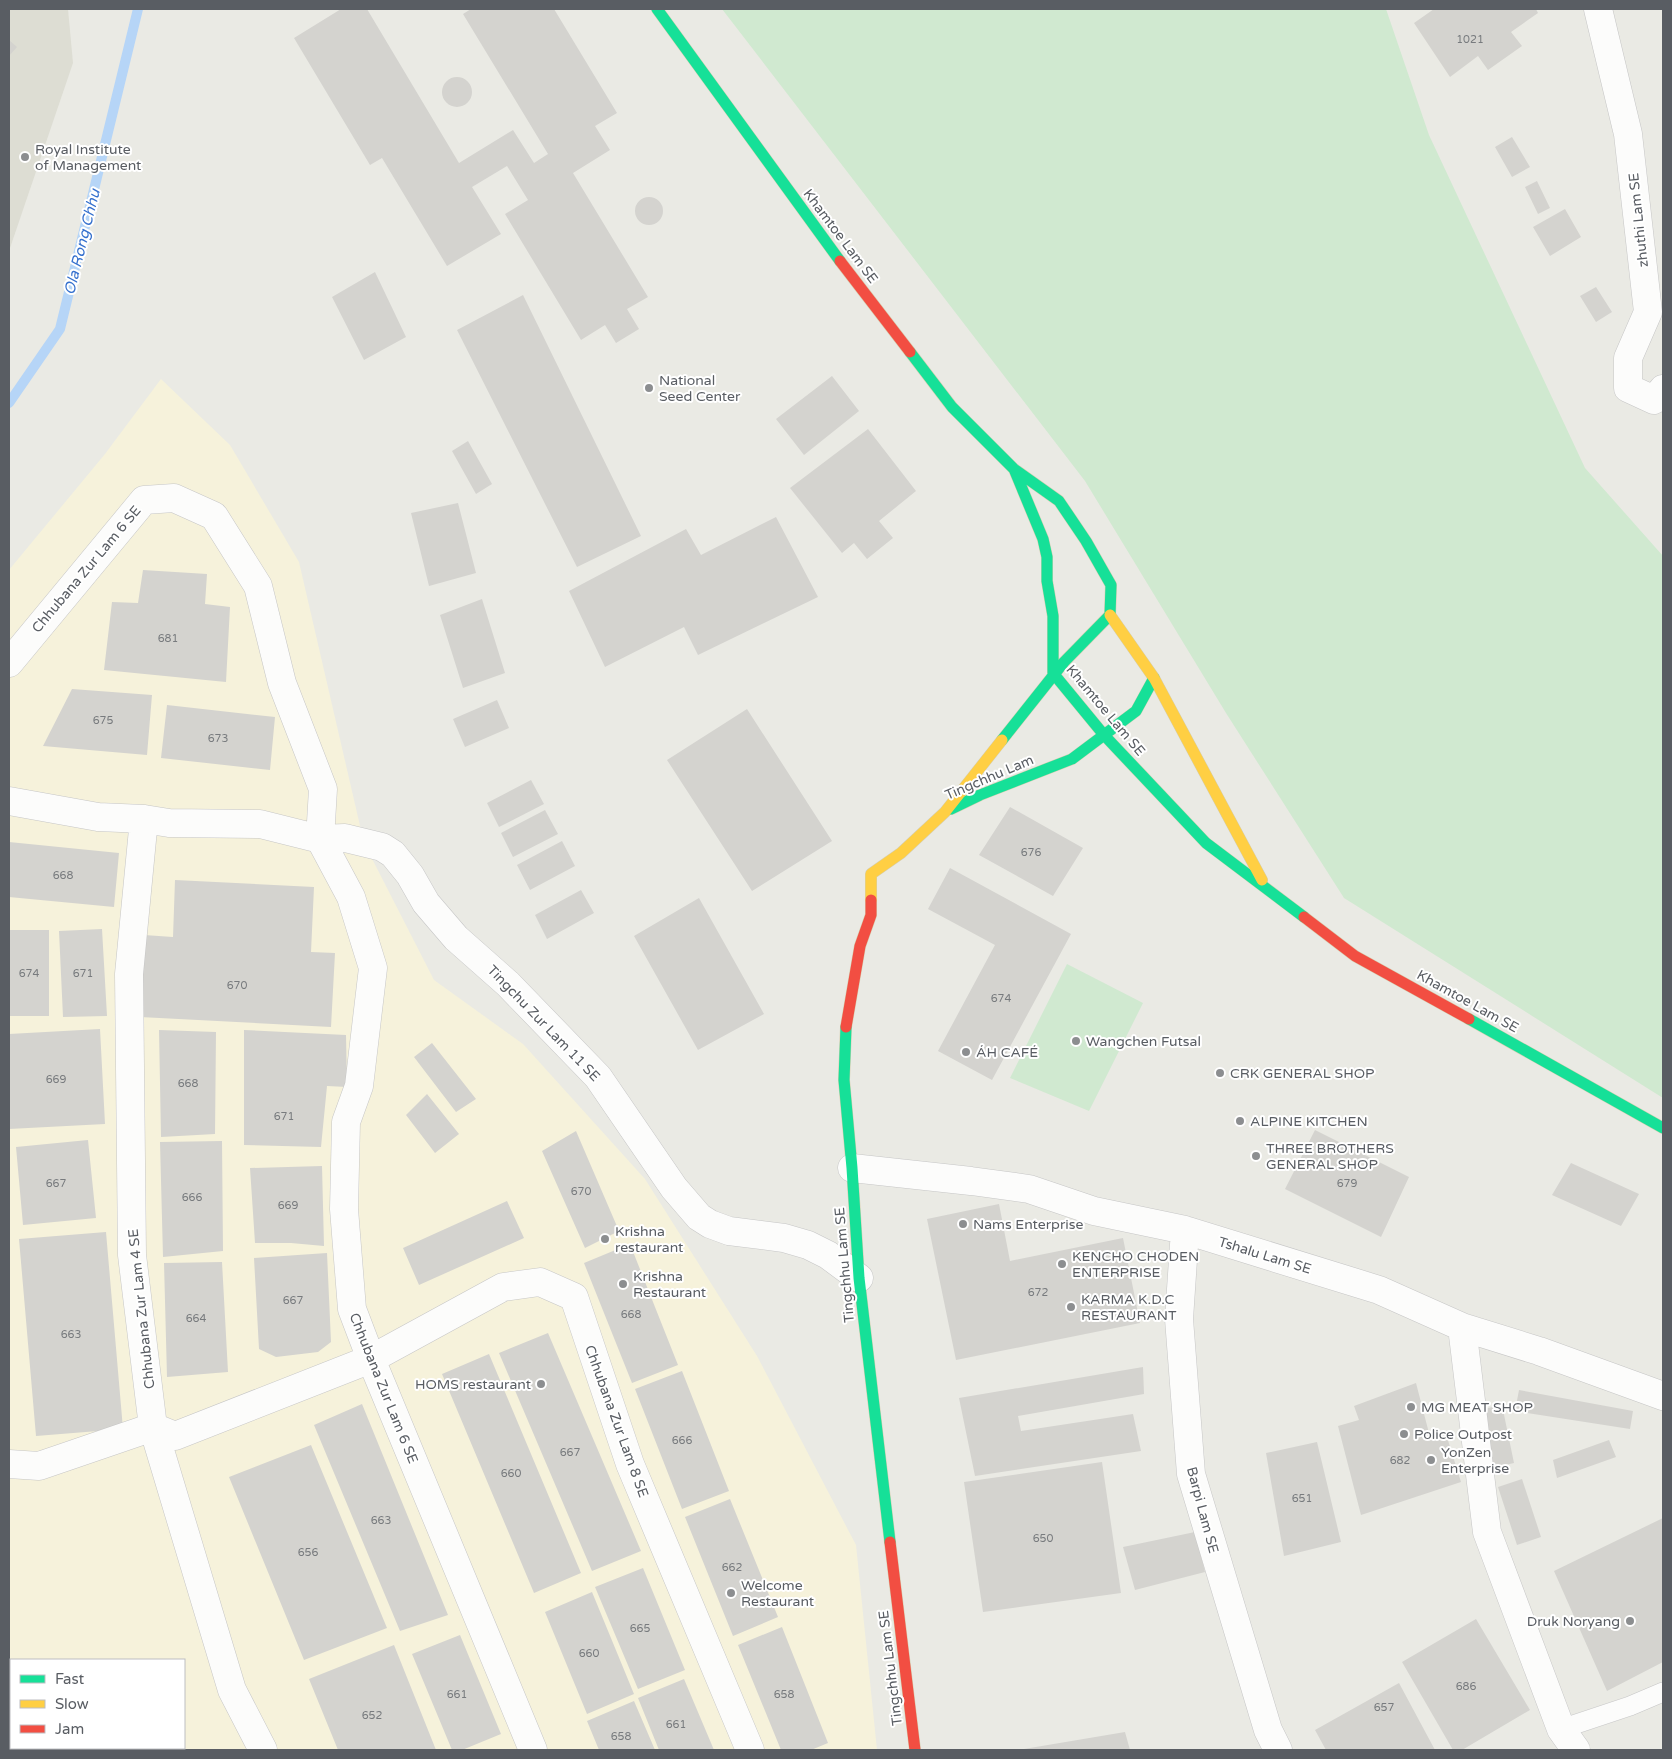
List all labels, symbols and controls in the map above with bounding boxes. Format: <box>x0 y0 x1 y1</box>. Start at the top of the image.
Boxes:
house number: 1021 <box>1456 33 1484 46</box>
place label: Royal Institute of Management <box>35 141 142 174</box>
marker: Royal Institute of Management <box>19 151 31 163</box>
street label: zhuthi Lam SE <box>1625 172 1652 268</box>
street label: Khamtoe Lam SE <box>800 186 882 287</box>
water label: Ola Rong Chhu <box>60 187 104 297</box>
place label: National Seed Center <box>659 372 741 405</box>
marker: National Seed Center <box>643 382 655 394</box>
street label: Chhubana Zur Lam 6 SE <box>28 502 145 636</box>
house number: 681 <box>158 632 178 645</box>
street label: Khamtoe Lam SE <box>1063 661 1149 759</box>
house number: 675 <box>93 714 113 727</box>
house number: 673 <box>208 732 228 745</box>
street label: Tingchhu Lam <box>942 751 1036 804</box>
house number: 676 <box>1021 846 1041 859</box>
house number: 668 <box>53 869 73 882</box>
street label: Tingchu Zur Lam 11 SE <box>484 962 604 1085</box>
street label: Khamtoe Lam SE <box>1414 966 1522 1036</box>
house number: 674 <box>19 967 39 980</box>
house number: 671 <box>73 967 93 980</box>
house number: 670 <box>227 979 247 992</box>
house number: 674 <box>991 992 1011 1005</box>
place label: Wangchen Futsal <box>1086 1033 1201 1050</box>
marker: Wangchen Futsal <box>1070 1035 1082 1047</box>
place label: ÁH CAFÉ <box>976 1044 1038 1061</box>
marker: ÁH CAFÉ <box>960 1046 972 1058</box>
place label: CRK GENERAL SHOP <box>1230 1065 1375 1082</box>
marker: CRK GENERAL SHOP <box>1214 1067 1226 1079</box>
house number: 669 <box>46 1073 66 1086</box>
house number: 668 <box>178 1077 198 1090</box>
house number: 671 <box>274 1110 294 1123</box>
place label: ALPINE KITCHEN <box>1250 1113 1368 1130</box>
marker: ALPINE KITCHEN <box>1234 1115 1246 1127</box>
place label: THREE BROTHERS GENERAL SHOP <box>1266 1140 1394 1173</box>
marker: THREE BROTHERS GENERAL SHOP <box>1250 1150 1262 1162</box>
house number: 667 <box>46 1177 66 1190</box>
house number: 679 <box>1337 1177 1357 1190</box>
house number: 670 <box>571 1185 591 1198</box>
house number: 666 <box>182 1191 202 1204</box>
house number: 669 <box>278 1199 298 1212</box>
street label: Tingchhu Lam SE <box>831 1206 858 1323</box>
place label: Nams Enterprise <box>973 1216 1083 1233</box>
marker: Nams Enterprise <box>957 1218 969 1230</box>
place label: Krishna restaurant <box>615 1223 684 1256</box>
street label: Chhubana Zur Lam 4 SE <box>125 1228 158 1390</box>
marker: Krishna restaurant <box>599 1233 611 1245</box>
street label: Tshalu Lam SE <box>1216 1233 1313 1278</box>
place label: KENCHO CHODEN ENTERPRISE <box>1072 1248 1199 1281</box>
marker: KENCHO CHODEN ENTERPRISE <box>1056 1258 1068 1270</box>
place label: Krishna Restaurant <box>633 1268 707 1301</box>
marker: Krishna Restaurant <box>617 1278 629 1290</box>
house number: 672 <box>1028 1286 1048 1299</box>
place label: KARMA K.D.C RESTAURANT <box>1081 1291 1177 1324</box>
house number: 667 <box>283 1294 303 1307</box>
marker: KARMA K.D.C RESTAURANT <box>1065 1301 1077 1313</box>
house number: 668 <box>621 1308 641 1321</box>
street label: Chhubana Zur Lam 6 SE <box>346 1310 422 1466</box>
house number: 664 <box>186 1312 206 1325</box>
house number: 663 <box>61 1328 81 1341</box>
street label: Chhubana Zur Lam 8 SE <box>581 1343 652 1500</box>
place label: HOMS restaurant <box>415 1376 532 1393</box>
marker: HOMS restaurant <box>535 1378 547 1390</box>
place label: MG MEAT SHOP <box>1421 1399 1533 1416</box>
marker: MG MEAT SHOP <box>1405 1401 1417 1413</box>
place label: Police Outpost <box>1414 1426 1513 1443</box>
marker: Police Outpost <box>1398 1428 1410 1440</box>
house number: 666 <box>672 1434 692 1447</box>
place label: YonZen Enterprise <box>1441 1444 1509 1477</box>
house number: 667 <box>560 1446 580 1459</box>
house number: 682 <box>1390 1454 1410 1467</box>
marker: YonZen Enterprise <box>1425 1454 1437 1466</box>
street label: Barpi Lam SE <box>1183 1465 1222 1555</box>
house number: 660 <box>501 1467 521 1480</box>
house number: 651 <box>1292 1492 1312 1505</box>
house number: 663 <box>371 1514 391 1527</box>
house number: 650 <box>1033 1532 1053 1545</box>
house number: 656 <box>298 1546 318 1559</box>
house number: 662 <box>722 1561 742 1574</box>
place label: Welcome Restaurant <box>741 1577 815 1610</box>
marker: Welcome Restaurant <box>725 1587 737 1599</box>
street label: Tingchhu Lam SE <box>875 1609 906 1726</box>
place label: Druk Noryang <box>1527 1613 1620 1630</box>
marker: Druk Noryang <box>1624 1615 1636 1627</box>
house number: 665 <box>630 1622 650 1635</box>
house number: 660 <box>579 1647 599 1660</box>
legend <box>10 1659 185 1749</box>
text: Fast <box>55 1670 85 1688</box>
house number: 686 <box>1456 1680 1476 1693</box>
house number: 661 <box>447 1688 467 1701</box>
house number: 658 <box>774 1688 794 1701</box>
text: Slow <box>55 1695 89 1713</box>
house number: 657 <box>1374 1701 1394 1714</box>
house number: 652 <box>362 1709 382 1722</box>
house number: 661 <box>666 1718 686 1731</box>
text: Jam <box>55 1720 84 1738</box>
house number: 658 <box>611 1730 631 1743</box>

